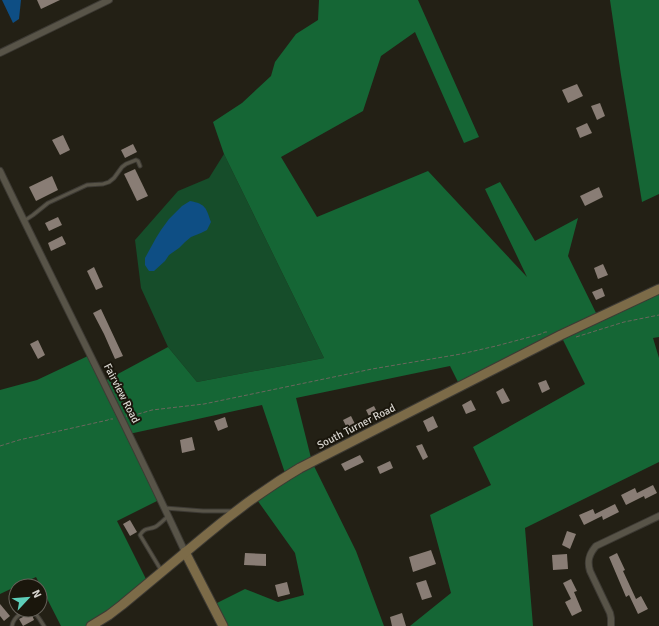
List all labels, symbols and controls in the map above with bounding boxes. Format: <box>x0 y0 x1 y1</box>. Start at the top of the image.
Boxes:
street label: Fairview Road <box>101 361 142 425</box>
street label: South Turner Road <box>315 401 398 452</box>
north arrow <box>8 578 48 618</box>
text: N <box>29 588 44 600</box>

